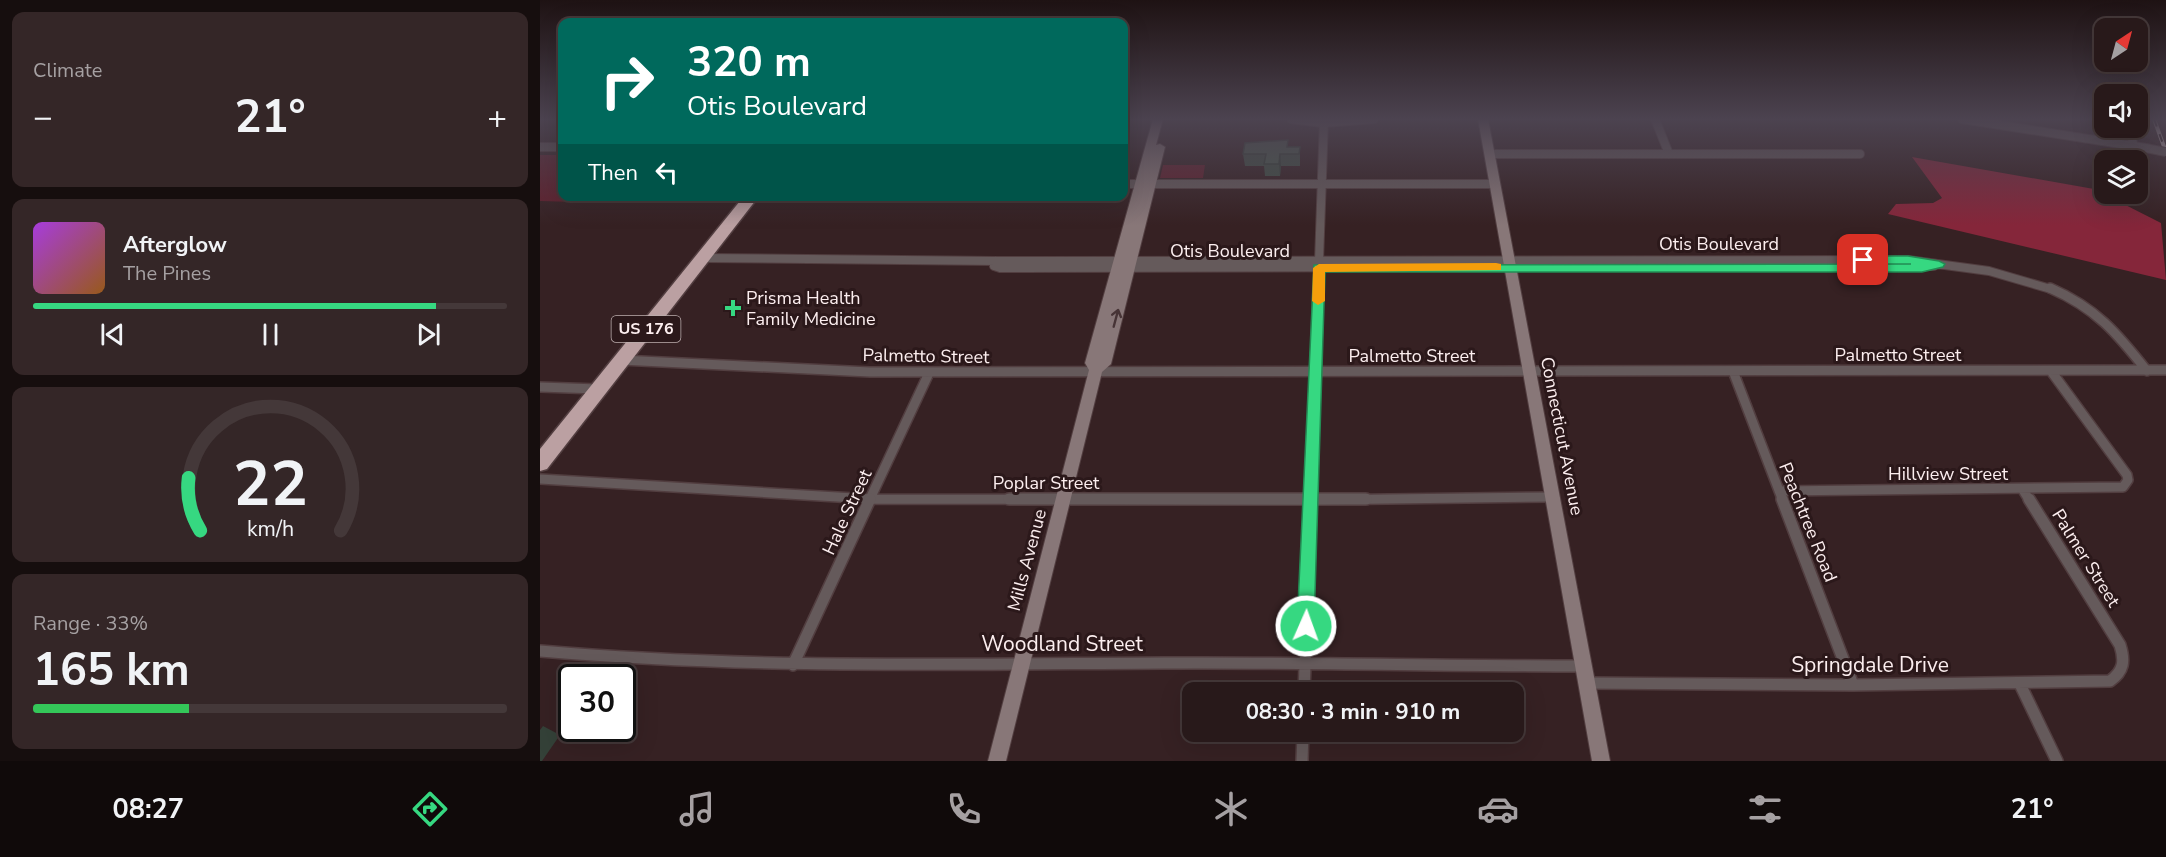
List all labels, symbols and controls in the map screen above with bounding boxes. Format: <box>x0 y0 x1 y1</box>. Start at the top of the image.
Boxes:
north arrow <box>2094 18 2148 72</box>
map controls <box>2094 18 2148 204</box>
text: 320 m <box>687 34 811 91</box>
icon: right <box>588 42 666 120</box>
text: Climate <box>33 57 102 84</box>
button: sound <box>2094 84 2148 138</box>
text: 21° <box>234 87 306 148</box>
text: Otis Boulevard <box>687 88 867 125</box>
text: − <box>33 95 53 140</box>
text: + <box>487 95 507 140</box>
button: layers <box>2094 150 2148 204</box>
icon: left <box>650 156 683 189</box>
text: Then <box>588 158 638 188</box>
text: Afterglow <box>123 230 227 260</box>
street label: Otis Boulevard <box>1659 232 1779 256</box>
pin <box>1837 234 1888 285</box>
street label: Otis Boulevard <box>1170 239 1290 263</box>
icon: arrive <box>1846 243 1879 276</box>
text: The Pines <box>123 260 211 287</box>
place label: Prisma Health Family Medicine <box>746 286 876 331</box>
marker: Prisma Health Family Medicine <box>724 299 742 317</box>
one-way arrow <box>1111 308 1123 327</box>
road number: US 176 <box>612 316 680 342</box>
icon: previous <box>96 318 129 351</box>
icon: pause <box>254 318 287 351</box>
icon: next <box>412 318 445 351</box>
street label: Palmetto Street <box>862 343 990 369</box>
street label: Palmetto Street <box>1835 343 1962 367</box>
street label: Palmetto Street <box>1349 344 1476 368</box>
street label: Connecticut Avenue <box>1535 355 1589 517</box>
text: 22 <box>233 442 307 527</box>
street label: Peachtree Road <box>1773 459 1843 585</box>
street label: Hillview Street <box>1888 462 2009 486</box>
street label: Hale Street <box>817 465 878 559</box>
street label: Poplar Street <box>993 471 1100 495</box>
street label: Palmer Street <box>2046 505 2126 612</box>
street label: Mills Avenue <box>1002 506 1052 614</box>
text: km/h <box>246 515 294 545</box>
position arrow <box>1274 594 1338 658</box>
text: Range · 33% <box>33 610 148 637</box>
street label: Woodland Street <box>981 630 1143 658</box>
text: 165 km <box>33 640 190 701</box>
street label: Springdale Drive <box>1791 651 1949 679</box>
speed limit sign: 30 <box>558 664 636 742</box>
text: 08:30 · 3 min · 910 m <box>1246 697 1460 727</box>
icon: directions <box>409 788 451 830</box>
icon: music <box>676 788 718 830</box>
icon: phone <box>943 788 985 830</box>
icon: climate <box>1210 788 1252 830</box>
icon: car <box>1477 788 1519 830</box>
icon: filters <box>1744 788 1786 830</box>
text: 08:27 <box>112 791 184 828</box>
text: 21° <box>2011 791 2053 828</box>

